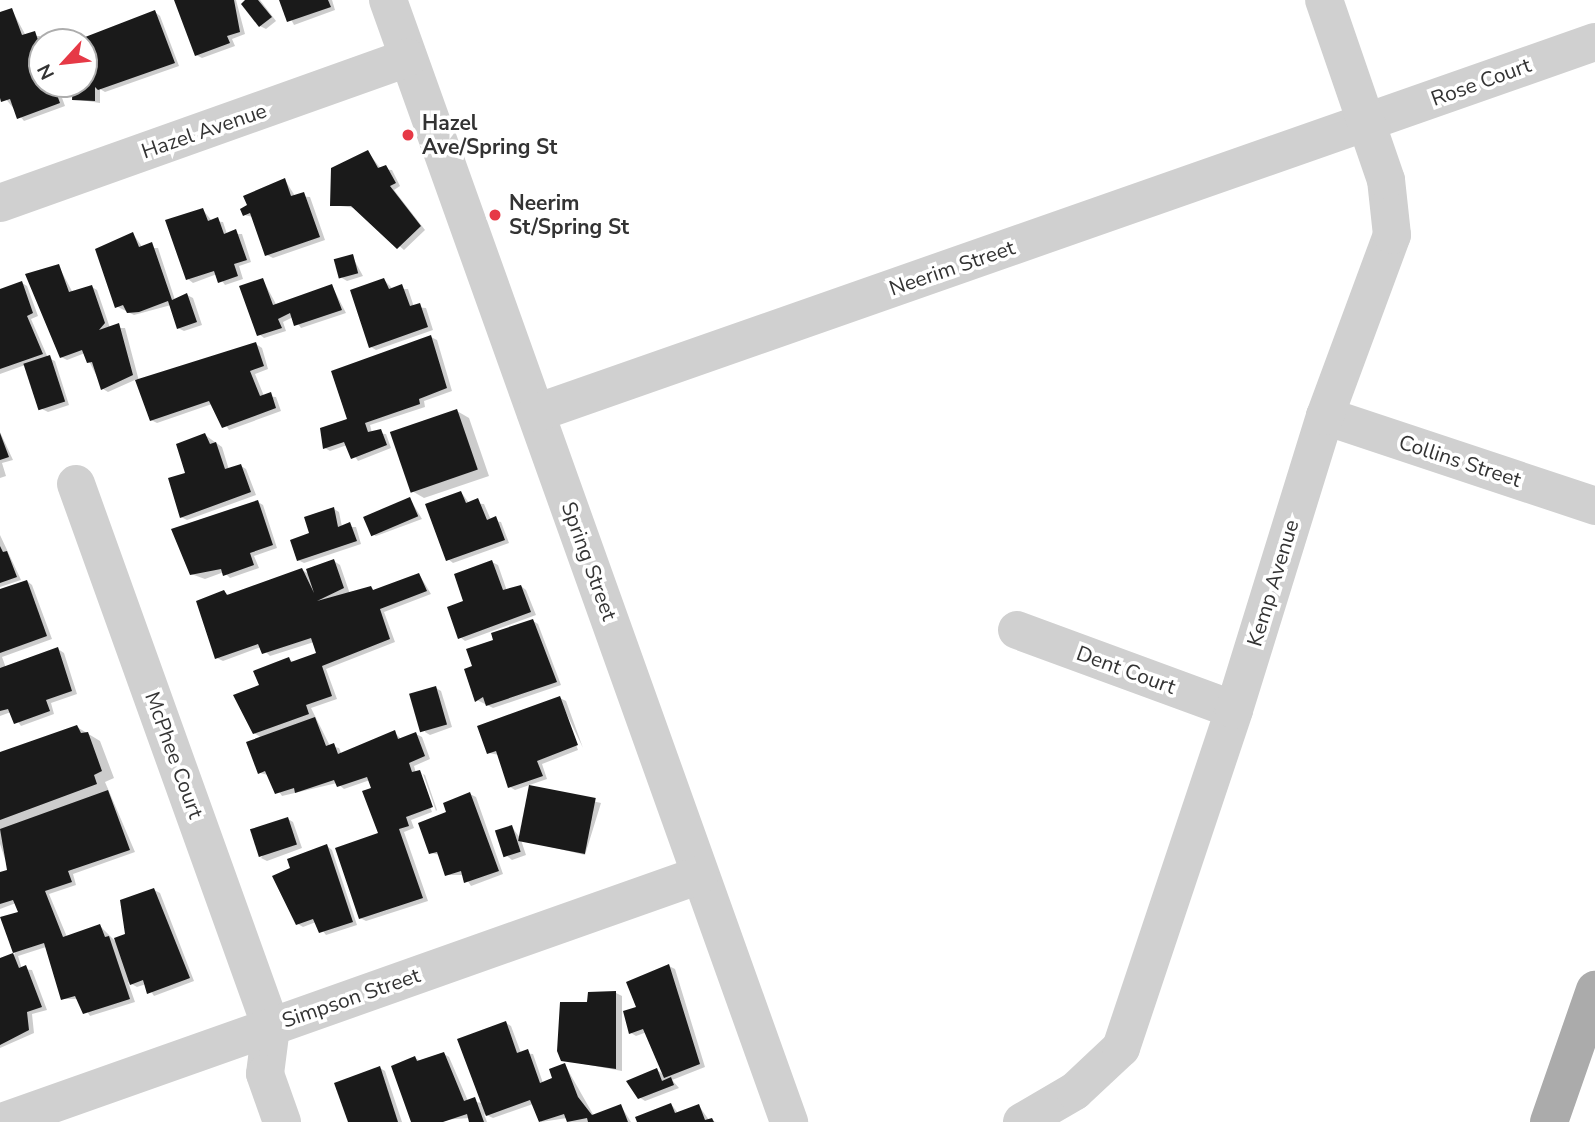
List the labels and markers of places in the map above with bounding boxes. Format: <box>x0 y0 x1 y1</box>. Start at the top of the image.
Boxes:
place label: Hazel Ave/Spring St <box>422 110 557 160</box>
marker: Hazel Ave/Spring St <box>400 127 416 143</box>
place label: Neerim St/Spring St <box>509 190 629 240</box>
marker: Neerim St/Spring St <box>487 207 503 223</box>

